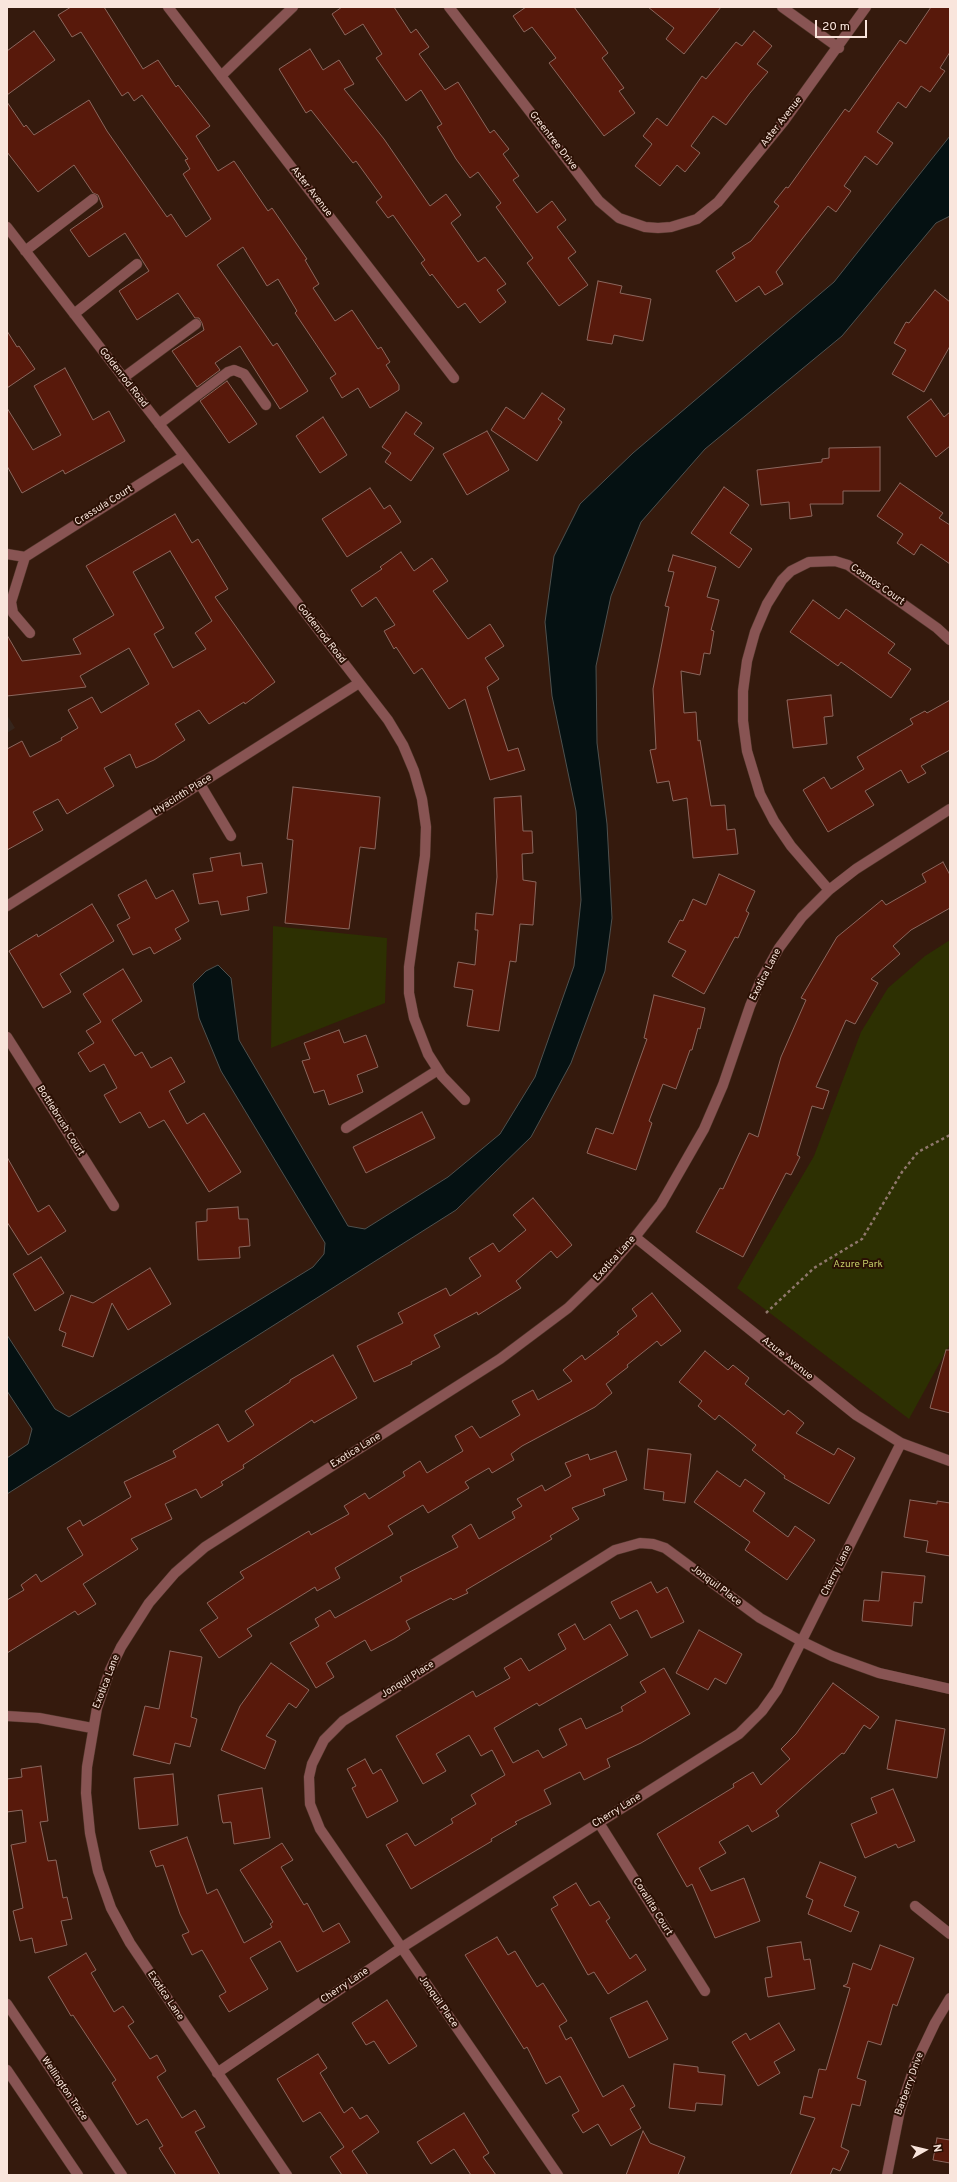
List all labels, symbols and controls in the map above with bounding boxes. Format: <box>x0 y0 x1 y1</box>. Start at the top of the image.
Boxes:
scale bar <box>817 12 869 38</box>
text: 20 m <box>822 19 850 35</box>
street label: Aster Avenue <box>759 95 805 149</box>
street label: Greentree Drive <box>526 109 580 173</box>
street label: Aster Avenue <box>288 165 334 219</box>
street label: Goldenrod Road <box>96 346 150 410</box>
street label: Crassula Court <box>73 483 135 529</box>
street label: Cosmos Court <box>848 562 906 608</box>
street label: Goldenrod Road <box>294 602 348 666</box>
street label: Hyacinth Place <box>151 772 215 818</box>
street label: Exotica Lane <box>748 947 784 1003</box>
street label: Bottlebrush Court <box>34 1084 86 1158</box>
street label: Exotica Lane <box>591 1234 639 1284</box>
park label: Azure Park <box>833 1259 883 1271</box>
street label: Azure Avenue <box>759 1335 815 1383</box>
street label: Exotica Lane <box>329 1431 383 1471</box>
street label: Cherry Lane <box>819 1544 855 1598</box>
street label: Jonquil Place <box>688 1563 744 1609</box>
street label: Exotica Lane <box>91 1653 123 1711</box>
street label: Jonquil Place <box>379 1659 437 1701</box>
street label: Cherry Lane <box>590 1791 644 1831</box>
street label: Corallita Court <box>630 1876 674 1938</box>
street label: Cherry Lane <box>319 1966 371 2006</box>
street label: Exotica Lane <box>144 1969 186 2023</box>
street label: Jonquil Place <box>416 1974 460 2030</box>
street label: Barberry Drive <box>893 2051 927 2117</box>
street label: Wellington Trace <box>38 2055 90 2123</box>
north arrow <box>905 2130 945 2170</box>
text: N <box>929 2143 944 2153</box>

